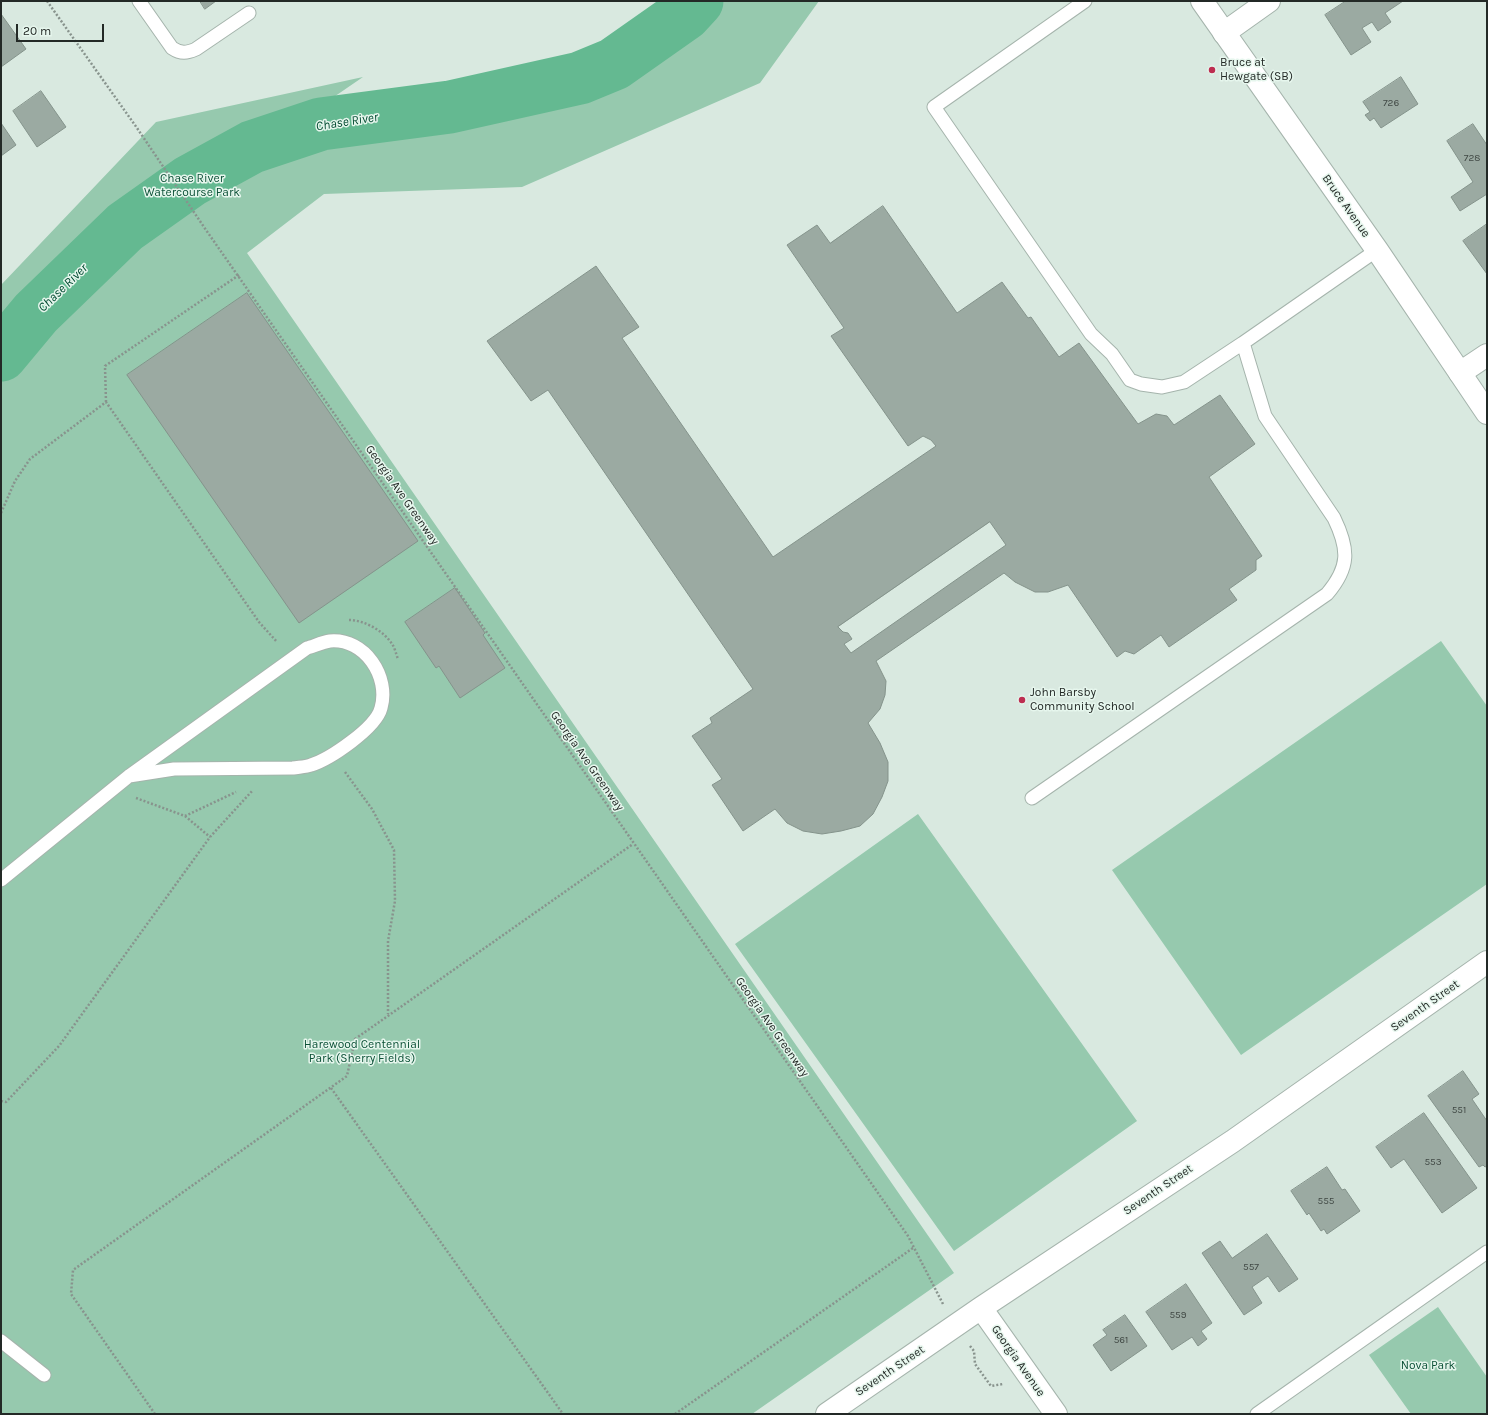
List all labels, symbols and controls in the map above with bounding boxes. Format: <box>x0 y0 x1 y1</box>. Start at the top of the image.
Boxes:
scale bar <box>18 16 106 42</box>
text: 20 m <box>23 24 51 38</box>
place label: Bruce at Hewgate (SB) <box>1220 56 1293 84</box>
marker: Bruce at Hewgate (SB) <box>1207 65 1217 75</box>
house number: 726 <box>1383 97 1399 109</box>
water label: Chase River <box>315 109 379 135</box>
house number: 728 <box>1464 152 1480 164</box>
park label: Chase River Watercourse Park <box>144 172 240 200</box>
street label: Bruce Avenue <box>1319 172 1373 240</box>
water label: Chase River <box>35 261 91 315</box>
street label: Georgia Ave Greenway <box>362 442 442 548</box>
place label: John Barsby Community School <box>1030 686 1135 714</box>
marker: John Barsby Community School <box>1017 695 1027 705</box>
street label: Georgia Ave Greenway <box>547 708 627 814</box>
street label: Georgia Ave Greenway <box>732 974 812 1080</box>
street label: Seventh Street <box>1388 977 1462 1035</box>
park label: Harewood Centennial Park (Sherry Fields) <box>304 1038 420 1066</box>
house number: 551 <box>1452 1104 1466 1116</box>
house number: 553 <box>1424 1156 1442 1168</box>
street label: Seventh Street <box>1121 1162 1195 1218</box>
house number: 555 <box>1318 1195 1334 1207</box>
house number: 557 <box>1243 1261 1259 1273</box>
house number: 559 <box>1169 1309 1187 1321</box>
street label: Georgia Avenue <box>988 1323 1048 1399</box>
house number: 561 <box>1114 1334 1128 1346</box>
street label: Seventh Street <box>853 1343 927 1399</box>
park label: Nova Park <box>1401 1359 1455 1373</box>

